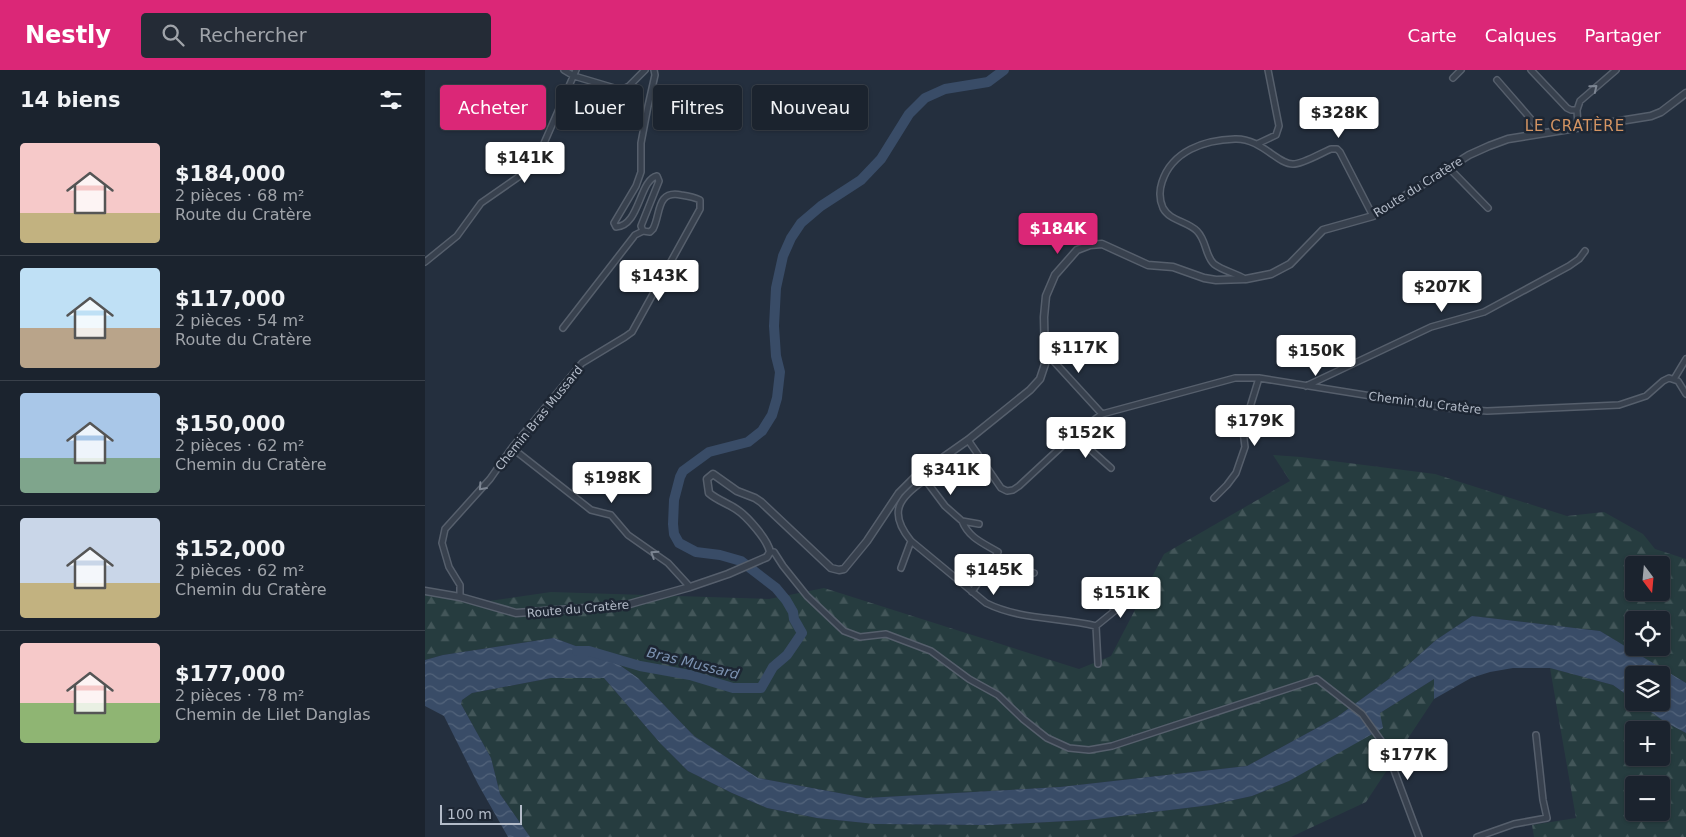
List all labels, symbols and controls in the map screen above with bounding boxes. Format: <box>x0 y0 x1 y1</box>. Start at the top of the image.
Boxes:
search box <box>141 13 491 58</box>
text: Nestly <box>25 21 111 49</box>
icon: search <box>159 21 187 49</box>
text: Rechercher <box>199 24 307 46</box>
text: Carte <box>1408 25 1457 46</box>
text: Calques <box>1485 25 1557 46</box>
text: Partager <box>1585 25 1661 46</box>
chip: Acheter <box>440 85 546 130</box>
chip: Louer <box>556 85 643 130</box>
chip: Filtres <box>653 85 742 130</box>
chip: Nouveau <box>752 85 868 130</box>
icon: filters <box>377 86 405 114</box>
one-way arrow <box>1588 86 1597 94</box>
text: 14 biens <box>20 88 120 112</box>
pin: $328K <box>1304 97 1374 139</box>
text: $328K <box>1311 103 1367 122</box>
district label: LE CRATÈRE <box>1525 116 1625 135</box>
pin: $141K <box>490 142 560 184</box>
text: $141K <box>497 148 553 167</box>
street label: Route du Cratère <box>1371 154 1465 220</box>
text: $184,000 <box>175 162 285 186</box>
icon: home <box>60 163 120 223</box>
text: 2 pièces · 68 m² <box>175 186 304 205</box>
text: Route du Cratère <box>175 205 312 224</box>
pin: $184K <box>1023 212 1093 255</box>
text: $184K <box>1030 219 1086 238</box>
pin: $143K <box>624 260 694 302</box>
text: $143K <box>631 266 687 285</box>
pin: $207K <box>1407 270 1477 313</box>
text: $207K <box>1414 277 1470 296</box>
text: $117,000 <box>175 287 285 311</box>
icon: home <box>60 288 120 348</box>
text: 2 pièces · 54 m² <box>175 311 304 330</box>
text: Route du Cratère <box>175 330 312 349</box>
pin: $117K <box>1044 332 1114 374</box>
pin: $150K <box>1281 334 1351 377</box>
text: $117K <box>1051 338 1107 357</box>
text: $150K <box>1288 341 1344 360</box>
street label: Chemin Bras Mussard <box>492 363 586 473</box>
street label: Chemin du Cratère <box>1368 389 1482 417</box>
pin: $179K <box>1220 404 1290 447</box>
text: $179K <box>1227 411 1283 430</box>
text: $150,000 <box>175 412 285 436</box>
icon: home <box>60 413 120 473</box>
pin: $152K <box>1051 416 1121 459</box>
text: $152K <box>1058 423 1114 442</box>
text: 2 pièces · 62 m² <box>175 436 304 455</box>
pin: $341K <box>916 454 986 496</box>
text: Chemin du Cratère <box>175 455 327 474</box>
text: $341K <box>923 460 979 479</box>
pin: $198K <box>577 462 647 504</box>
text: $198K <box>584 468 640 487</box>
one-way arrow <box>479 482 488 491</box>
text: $152,000 <box>175 537 285 561</box>
icon: home <box>60 538 120 598</box>
one-way arrow <box>651 551 660 560</box>
pin: $145K <box>959 554 1029 596</box>
north arrow <box>1625 556 1670 601</box>
map controls <box>1625 556 1670 821</box>
text: $145K <box>966 560 1022 579</box>
text: 2 pièces · 62 m² <box>175 561 304 580</box>
pin: $151K <box>1086 576 1156 619</box>
text: Chemin du Cratère <box>175 580 327 599</box>
text: $151K <box>1093 583 1149 602</box>
street label: Route du Cratère <box>526 598 630 620</box>
button: locate <box>1625 611 1670 656</box>
water label: Bras Mussard <box>645 644 741 682</box>
text: $177,000 <box>175 662 285 686</box>
icon: home <box>60 663 120 723</box>
button: layers <box>1625 666 1670 711</box>
text: 2 pièces · 78 m² <box>175 686 304 705</box>
text: Chemin de Lilet Danglas <box>175 705 371 724</box>
button: + <box>1625 721 1670 766</box>
pin: $177K <box>1373 738 1443 781</box>
text: $177K <box>1380 745 1436 764</box>
button: − <box>1625 776 1670 821</box>
scale bar <box>440 802 523 825</box>
text: 100 m <box>447 806 492 822</box>

